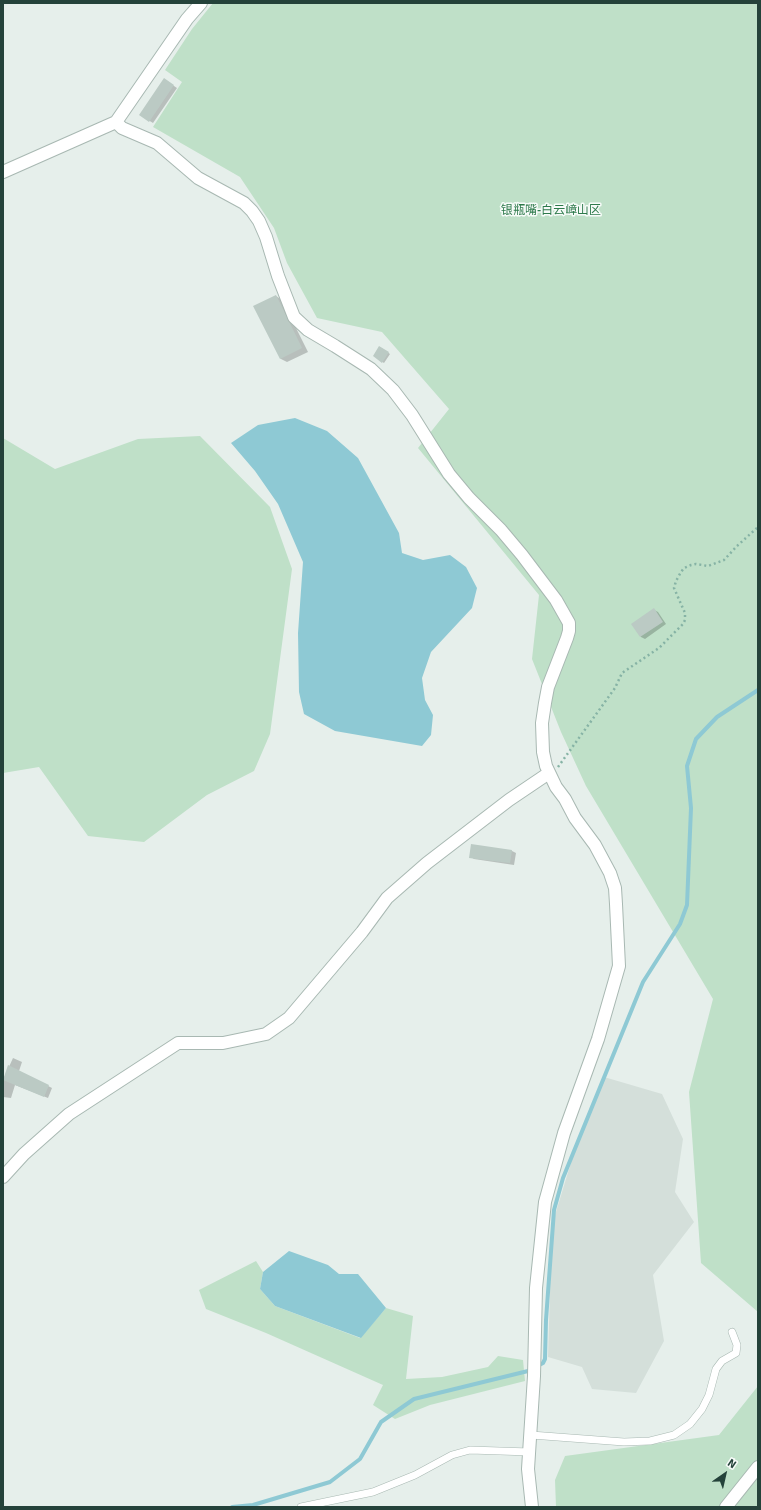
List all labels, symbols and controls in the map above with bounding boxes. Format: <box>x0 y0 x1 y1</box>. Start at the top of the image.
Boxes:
park label: 银瓶嘴-白云嶂山区 <box>501 204 601 218</box>
north arrow <box>705 1454 745 1494</box>
text: N <box>725 1456 739 1471</box>

